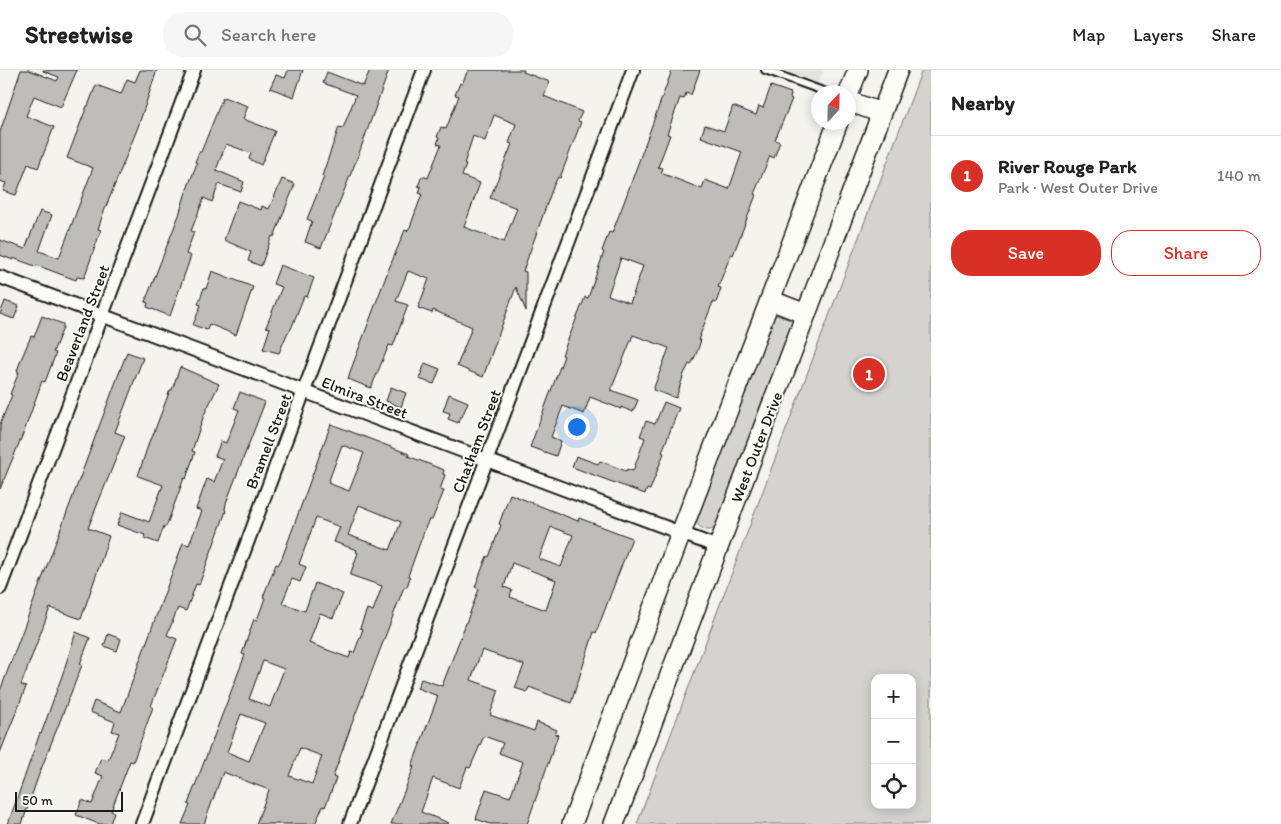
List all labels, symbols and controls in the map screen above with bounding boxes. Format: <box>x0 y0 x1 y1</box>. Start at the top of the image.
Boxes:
search box <box>163 12 513 57</box>
text: Streetwise <box>25 20 133 49</box>
icon: search <box>181 21 209 49</box>
text: Search here <box>221 23 316 46</box>
text: Map <box>1072 24 1105 46</box>
text: Layers <box>1133 24 1183 46</box>
text: Share <box>1211 24 1256 46</box>
north arrow <box>811 85 856 130</box>
text: Nearby <box>951 90 1015 115</box>
text: River Rouge Park <box>998 155 1137 178</box>
text: 1 <box>963 166 971 185</box>
text: 140 m <box>1217 166 1261 185</box>
text: Park · West Outer Drive <box>998 178 1158 197</box>
button: Save <box>951 230 1101 276</box>
button: Share <box>1111 230 1261 276</box>
street label: Beaverland Street <box>51 262 113 384</box>
pin: 1 <box>853 355 885 393</box>
street label: Elmira Street <box>319 372 410 423</box>
street label: Chatham Street <box>448 387 505 496</box>
street label: West Outer Drive <box>727 389 786 505</box>
street label: Bramell Street <box>242 391 295 492</box>
your location <box>564 414 590 440</box>
map controls <box>871 674 916 809</box>
button: + <box>871 674 916 719</box>
button: − <box>871 719 916 764</box>
button: locate <box>871 764 916 809</box>
scale bar <box>15 789 122 812</box>
text: 50 m <box>22 792 53 809</box>

